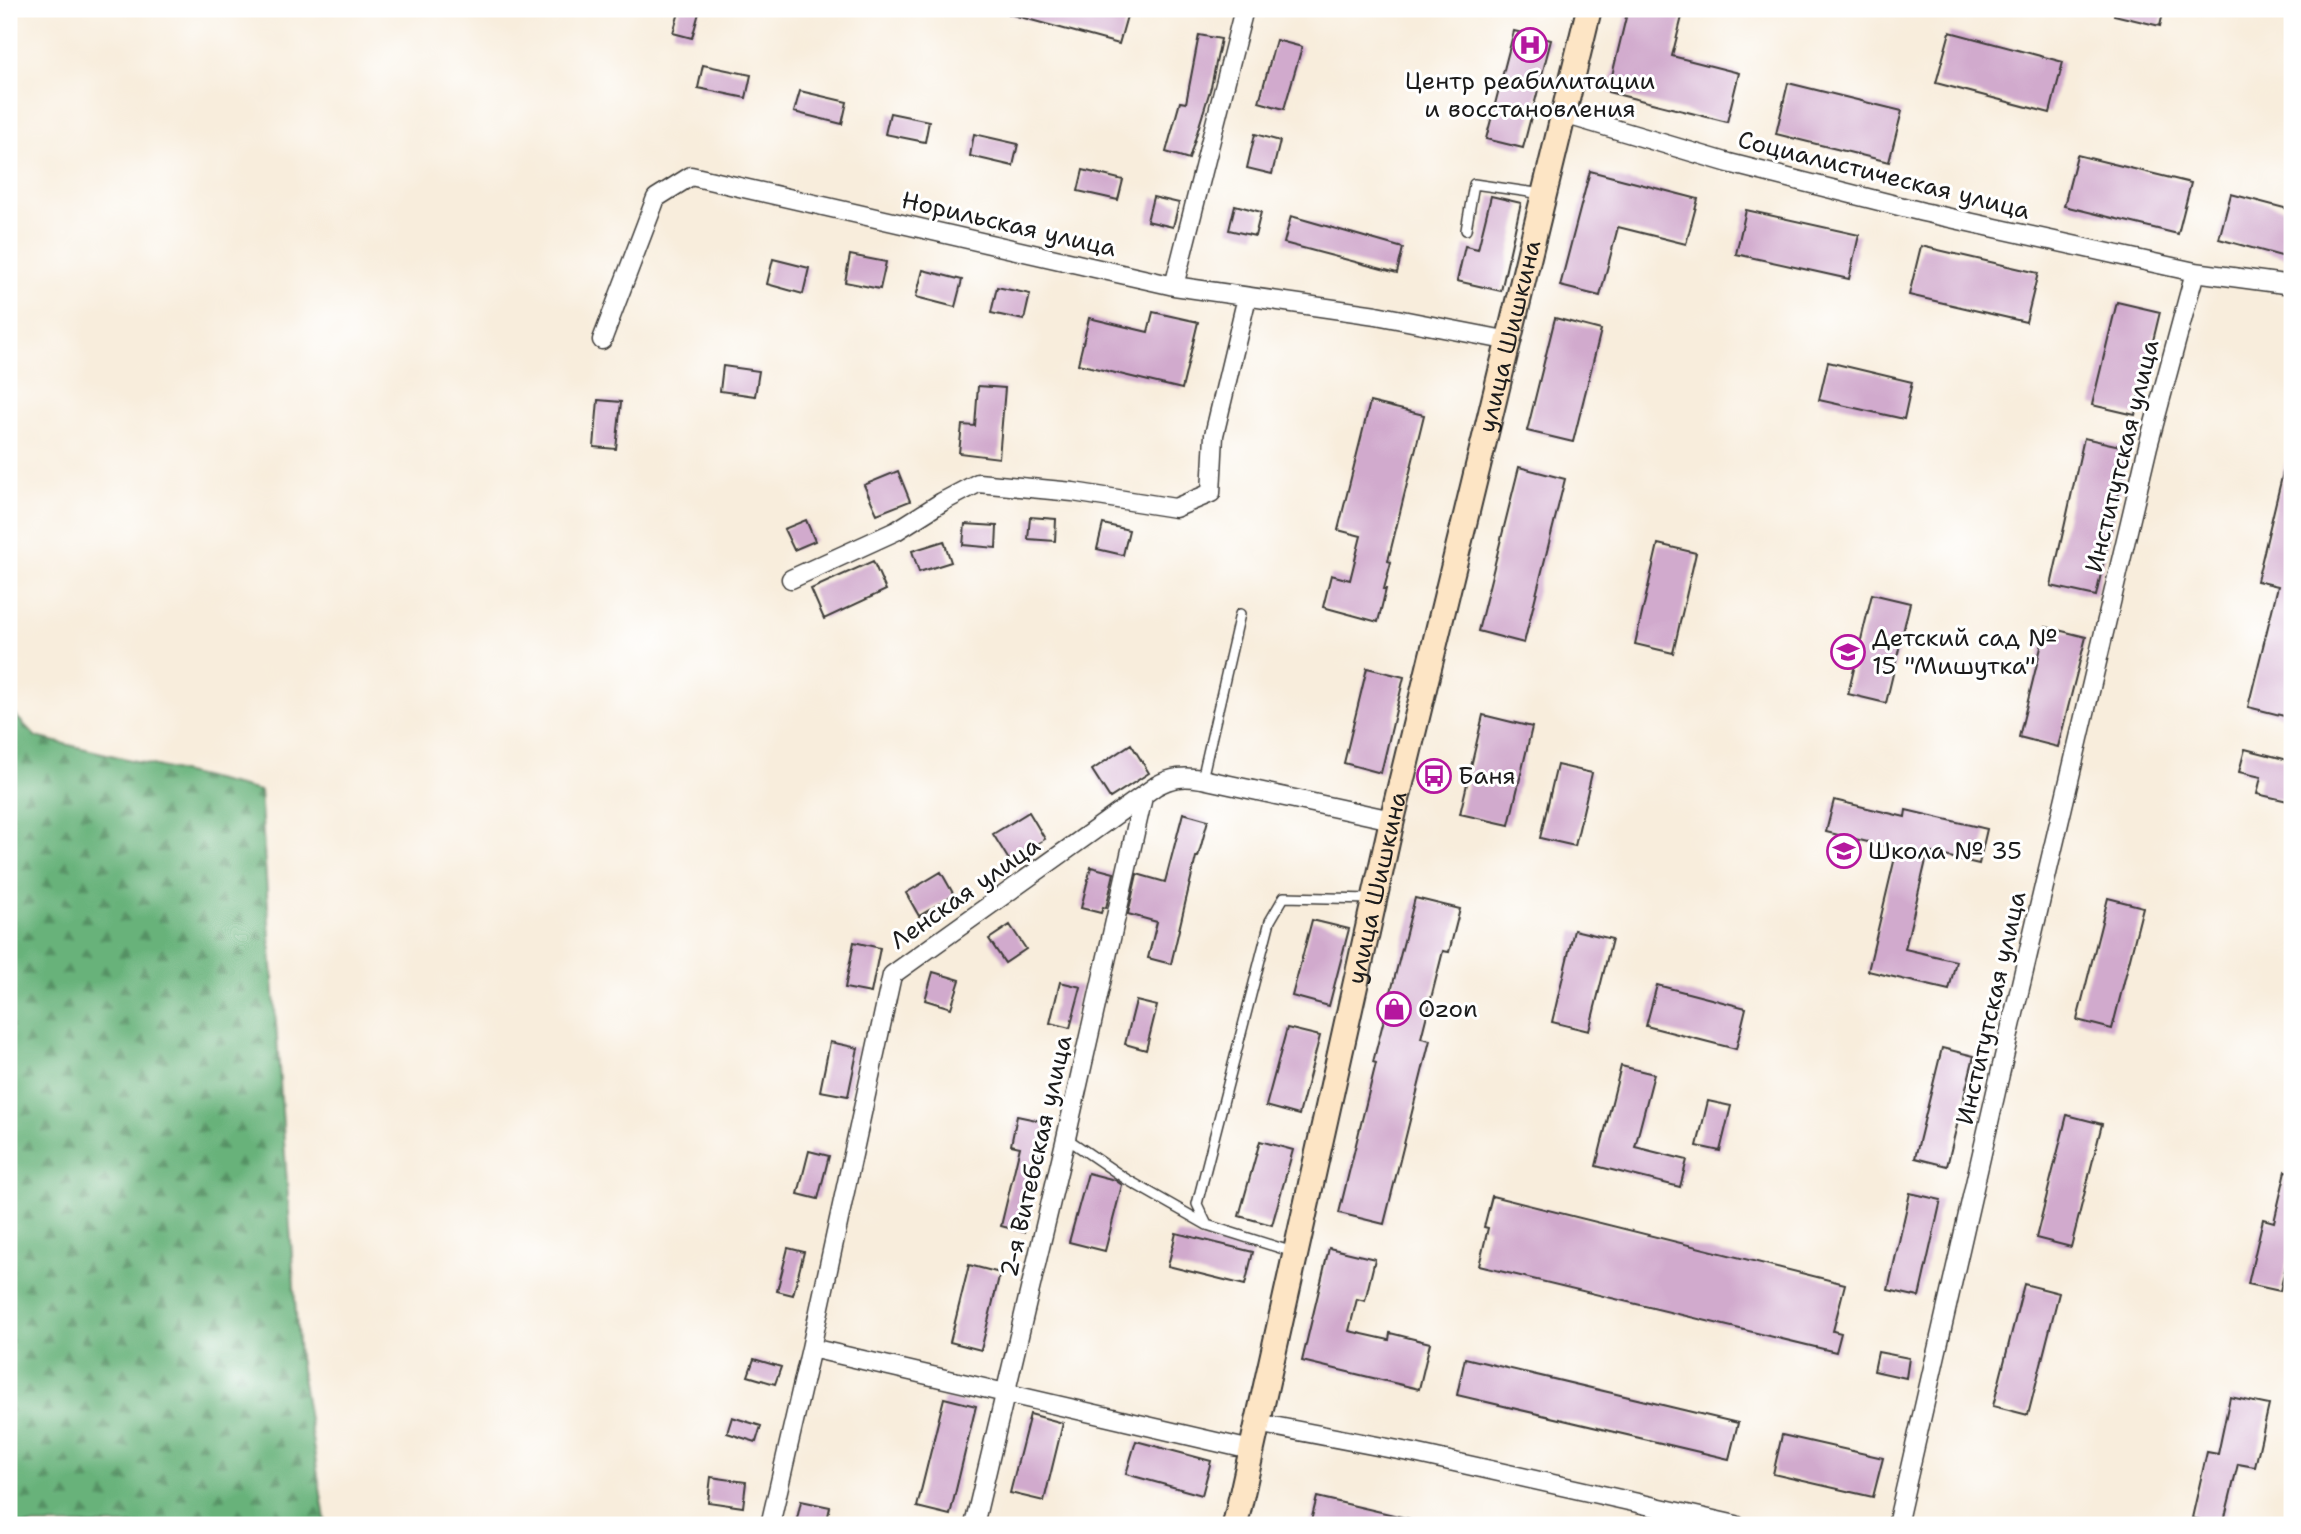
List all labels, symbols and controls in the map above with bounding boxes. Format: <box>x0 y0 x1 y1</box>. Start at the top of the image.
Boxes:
hospital icon: Центр реабилитации и восстановления <box>1511 26 1549 64</box>
place label: Центр реабилитации и восстановления <box>1405 65 1655 125</box>
street label: Социалистическая улица <box>1735 123 2033 227</box>
street label: Норильская улица <box>899 184 1119 264</box>
street label: улица Шишкина <box>1471 237 1548 436</box>
street label: Институтская улица <box>2078 336 2166 576</box>
place label: Детский сад № 15 "Мишутка" <box>1872 622 2057 682</box>
school or university icon: Детский сад № 15 "Мишутка" <box>1829 633 1867 671</box>
bus stop icon: Баня <box>1415 757 1453 795</box>
place label: Баня <box>1458 760 1516 792</box>
street label: улица Шишкина <box>1340 788 1414 987</box>
street label: Ленская улица <box>884 829 1046 957</box>
school or university icon: Школа № 35 <box>1825 832 1863 870</box>
place label: Школа № 35 <box>1868 835 2022 867</box>
street label: Институтская улица <box>1949 888 2033 1128</box>
shop icon: Ozon <box>1375 990 1413 1028</box>
place label: Ozon <box>1418 993 1478 1025</box>
street label: 2-я Витебская улица <box>993 1032 1079 1280</box>

